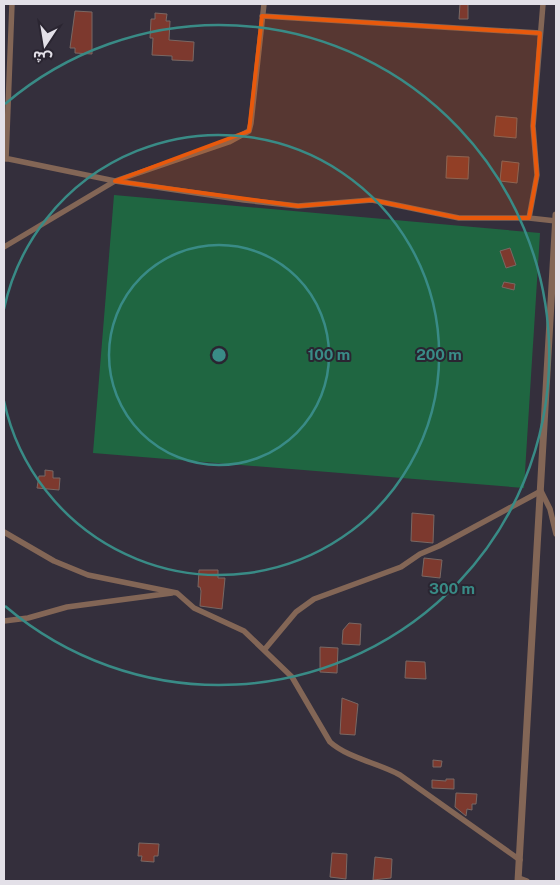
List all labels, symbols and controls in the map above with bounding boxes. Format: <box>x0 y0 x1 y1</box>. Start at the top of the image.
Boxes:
north arrow <box>20 20 70 70</box>
text: ش <box>31 48 53 68</box>
centre of rings <box>210 346 228 364</box>
text: 100 m <box>308 346 350 363</box>
text: 200 m <box>416 346 462 363</box>
text: 300 m <box>429 580 475 597</box>

